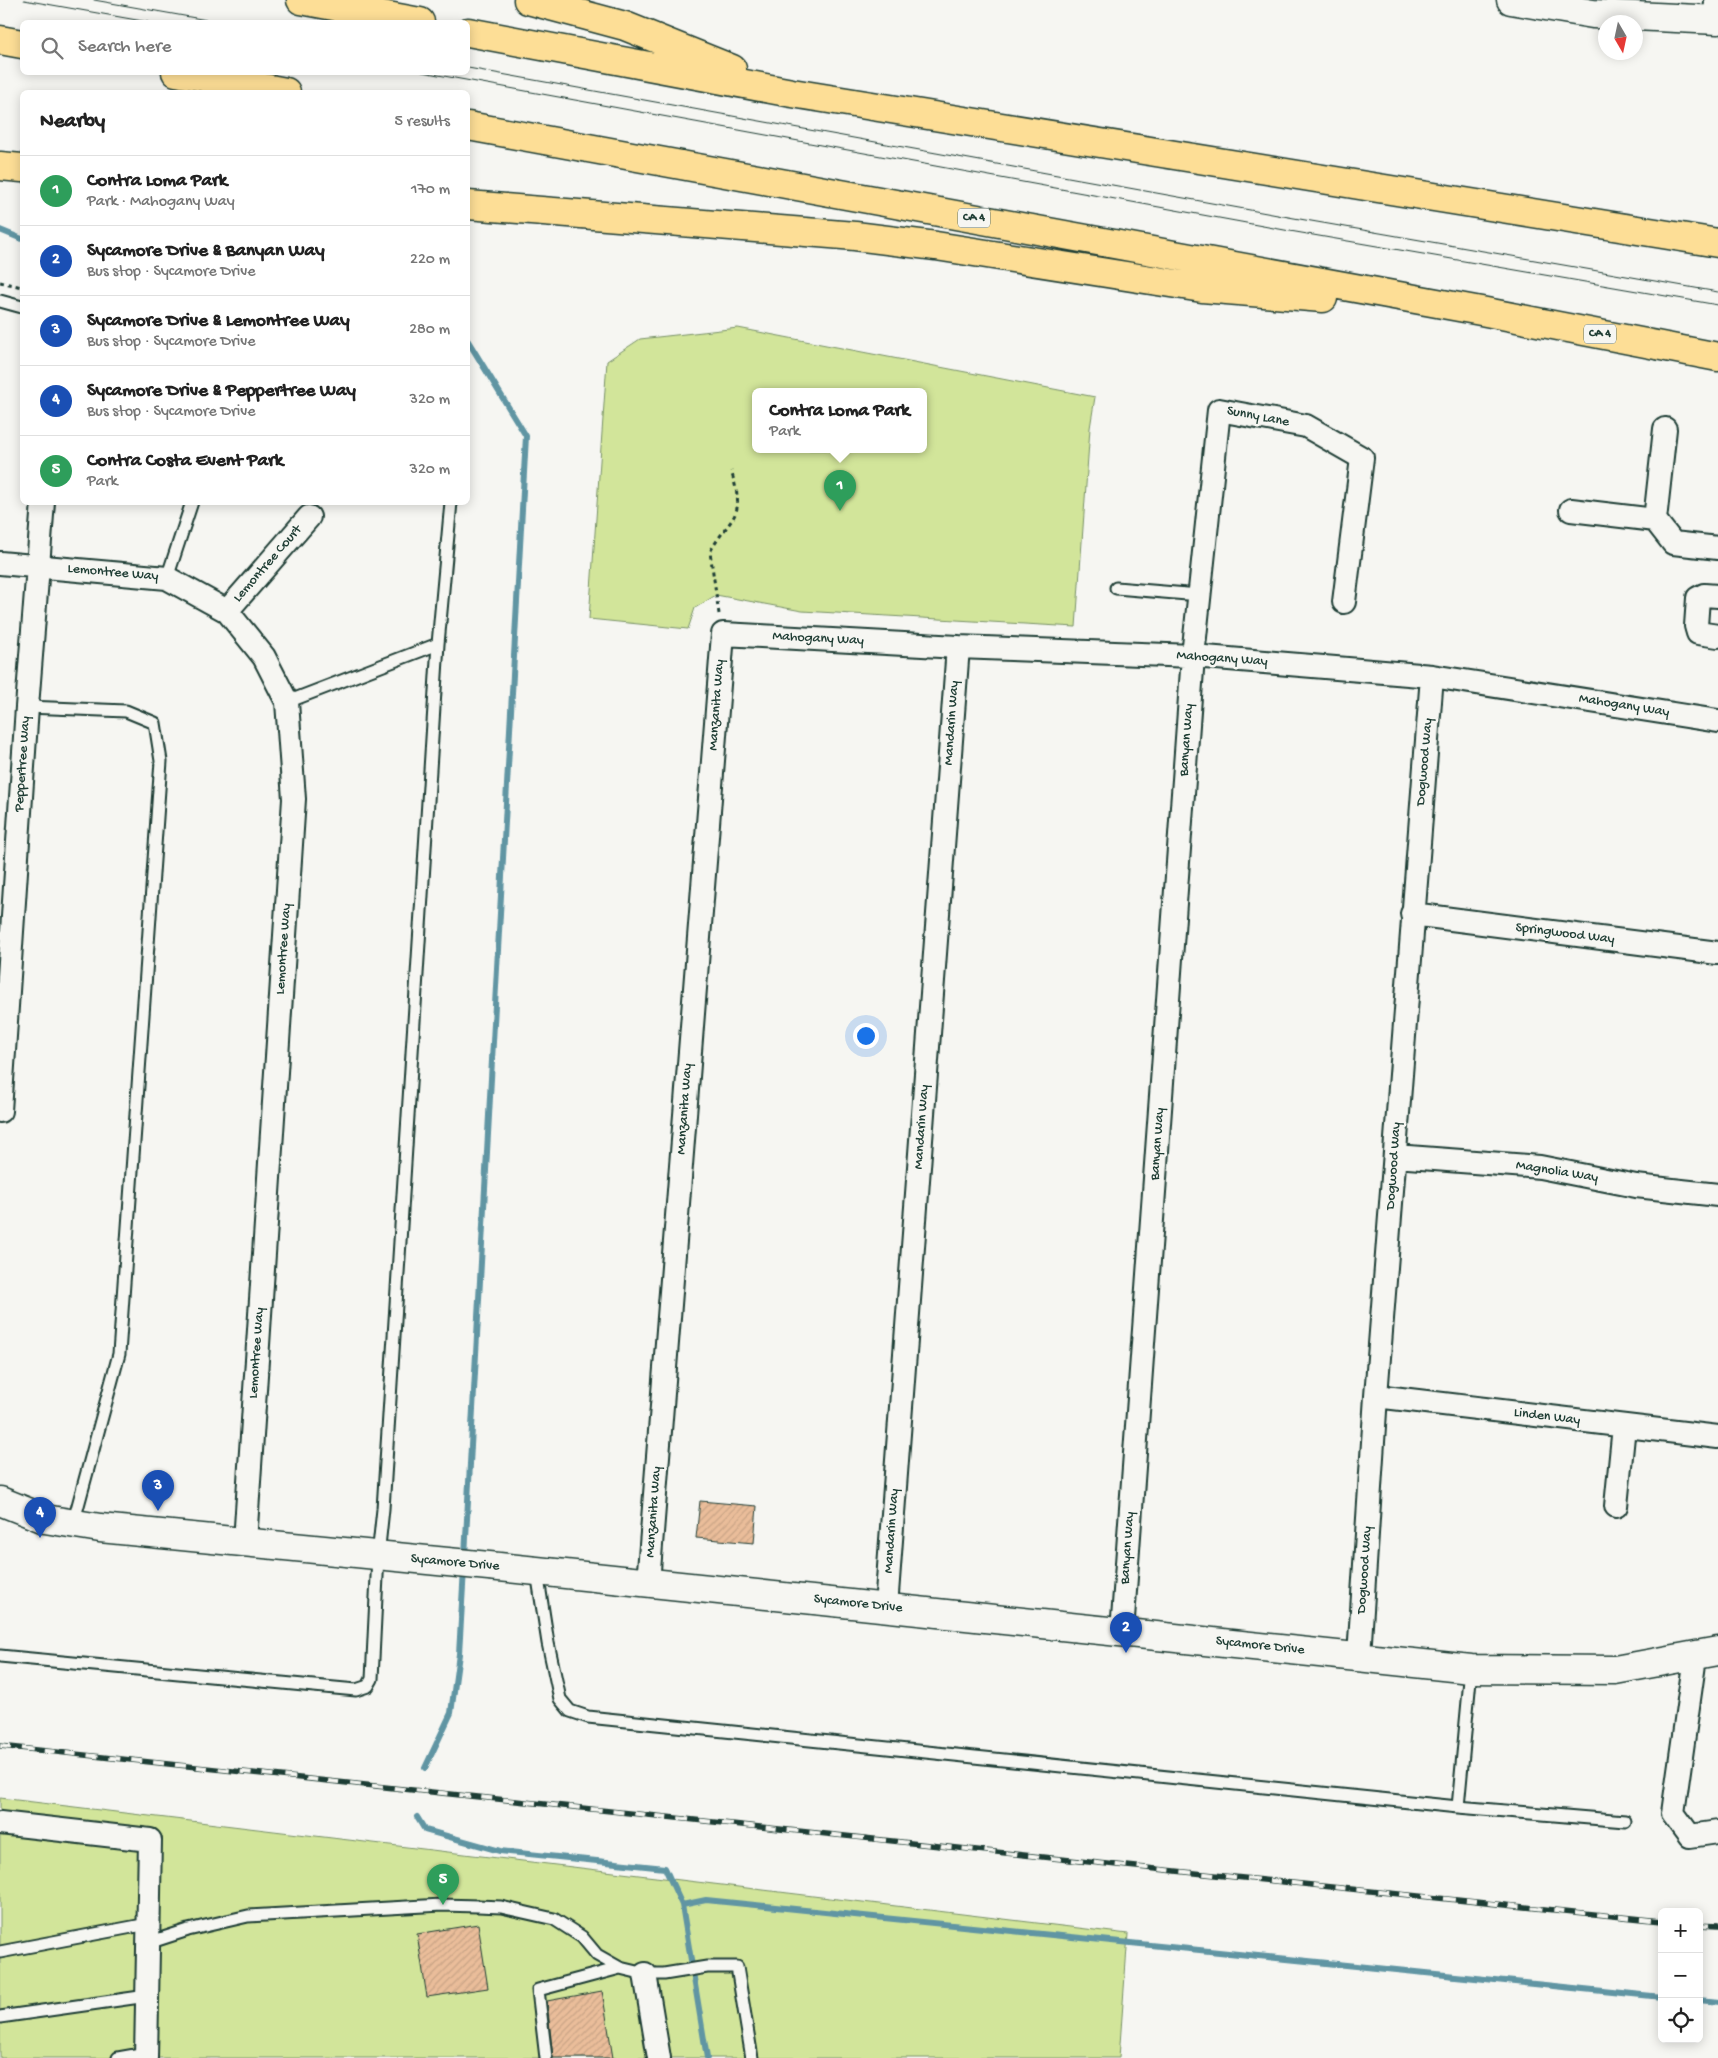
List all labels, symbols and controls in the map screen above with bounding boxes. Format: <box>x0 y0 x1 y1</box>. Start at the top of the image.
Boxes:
north arrow <box>1598 15 1643 60</box>
search box <box>20 20 470 75</box>
icon: search <box>38 34 66 62</box>
text: Search here <box>78 36 172 59</box>
text: Nearby <box>40 110 105 135</box>
text: 5 results <box>395 113 450 132</box>
text: Contra Loma Park <box>87 170 227 193</box>
text: 1 <box>53 181 59 200</box>
text: 170 m <box>411 181 450 200</box>
text: Park · Mahogany Way <box>87 193 235 212</box>
road number: CA 4 <box>958 208 990 228</box>
text: Sycamore Drive & Banyan Way <box>87 240 325 263</box>
text: 2 <box>52 251 60 270</box>
text: 220 m <box>410 251 450 270</box>
text: Bus stop · Sycamore Drive <box>87 263 255 282</box>
text: Sycamore Drive & Lemontree Way <box>87 310 350 333</box>
text: 3 <box>52 321 60 340</box>
text: 280 m <box>409 321 450 340</box>
road number: CA 4 <box>1584 324 1616 344</box>
text: Bus stop · Sycamore Drive <box>87 333 255 352</box>
text: Sycamore Drive & Peppertree Way <box>87 380 356 403</box>
popup <box>752 388 927 453</box>
text: 4 <box>52 391 60 410</box>
text: 320 m <box>410 391 450 410</box>
text: Contra Loma Park <box>769 400 910 423</box>
text: Bus stop · Sycamore Drive <box>87 403 255 422</box>
street label: Sunny Lane <box>1225 403 1291 432</box>
text: Park <box>769 423 800 442</box>
text: Contra Costa Event Park <box>87 450 283 473</box>
text: 5 <box>52 461 60 480</box>
text: 320 m <box>410 461 450 480</box>
pin: 1 <box>824 470 856 511</box>
text: Park <box>87 473 118 492</box>
street label: Lemontree Court <box>230 521 307 606</box>
street label: Lemontree Way <box>67 561 159 585</box>
street label: Mahogany Way <box>772 628 864 650</box>
street label: Mahogany Way <box>1176 647 1268 671</box>
street label: Manzanita Way <box>705 659 729 751</box>
street label: Mandarin Way <box>941 680 963 766</box>
street label: Mahogany Way <box>1578 690 1671 722</box>
street label: Banyan Way <box>1176 703 1198 778</box>
street label: Peppertree Way <box>11 715 35 813</box>
street label: Dogwood Way <box>1413 717 1437 807</box>
street label: Lemontree Way <box>272 903 296 995</box>
street label: Springwood Way <box>1515 920 1615 949</box>
your location <box>853 1023 879 1049</box>
street label: Manzanita Way <box>673 1063 697 1155</box>
street label: Mandarin Way <box>911 1084 933 1170</box>
street label: Banyan Way <box>1147 1107 1169 1182</box>
street label: Dogwood Way <box>1382 1121 1406 1211</box>
street label: Magnolia Way <box>1515 1157 1599 1187</box>
street label: Lemontree Way <box>245 1307 269 1399</box>
street label: Linden Way <box>1513 1404 1581 1430</box>
street label: Manzanita Way <box>642 1466 666 1558</box>
pin: 3 <box>142 1470 174 1511</box>
street label: Mandarin Way <box>881 1488 903 1574</box>
pin: 4 <box>24 1497 56 1538</box>
street label: Banyan Way <box>1117 1511 1139 1586</box>
street label: Dogwood Way <box>1353 1525 1377 1615</box>
street label: Sycamore Drive <box>410 1551 501 1575</box>
street label: Sycamore Drive <box>813 1591 904 1617</box>
pin: 2 <box>1110 1612 1142 1653</box>
street label: Sycamore Drive <box>1215 1633 1306 1659</box>
pin: 5 <box>427 1864 459 1905</box>
map controls <box>1658 1908 1703 2043</box>
button: + <box>1658 1908 1703 1953</box>
button: − <box>1658 1953 1703 1998</box>
button: locate <box>1658 1998 1703 2043</box>

